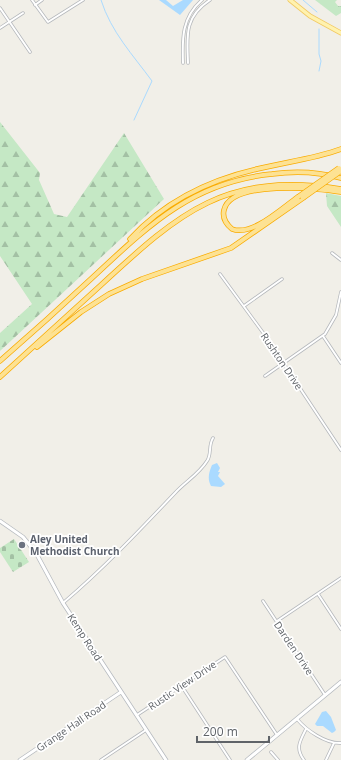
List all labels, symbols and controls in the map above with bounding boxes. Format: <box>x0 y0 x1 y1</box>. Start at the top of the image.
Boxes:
street label: Rushton Drive <box>258 330 306 393</box>
place label: Aley United Methodist Church <box>30 532 120 558</box>
marker: Aley United Methodist Church <box>17 540 27 550</box>
street label: Kemp Road <box>65 611 105 663</box>
street label: Darden Drive <box>271 618 317 678</box>
street label: Rustic View Drive <box>145 657 219 713</box>
street label: Grange Hall Road <box>33 698 109 754</box>
scale bar <box>197 718 269 744</box>
text: 200 m <box>203 723 238 740</box>

